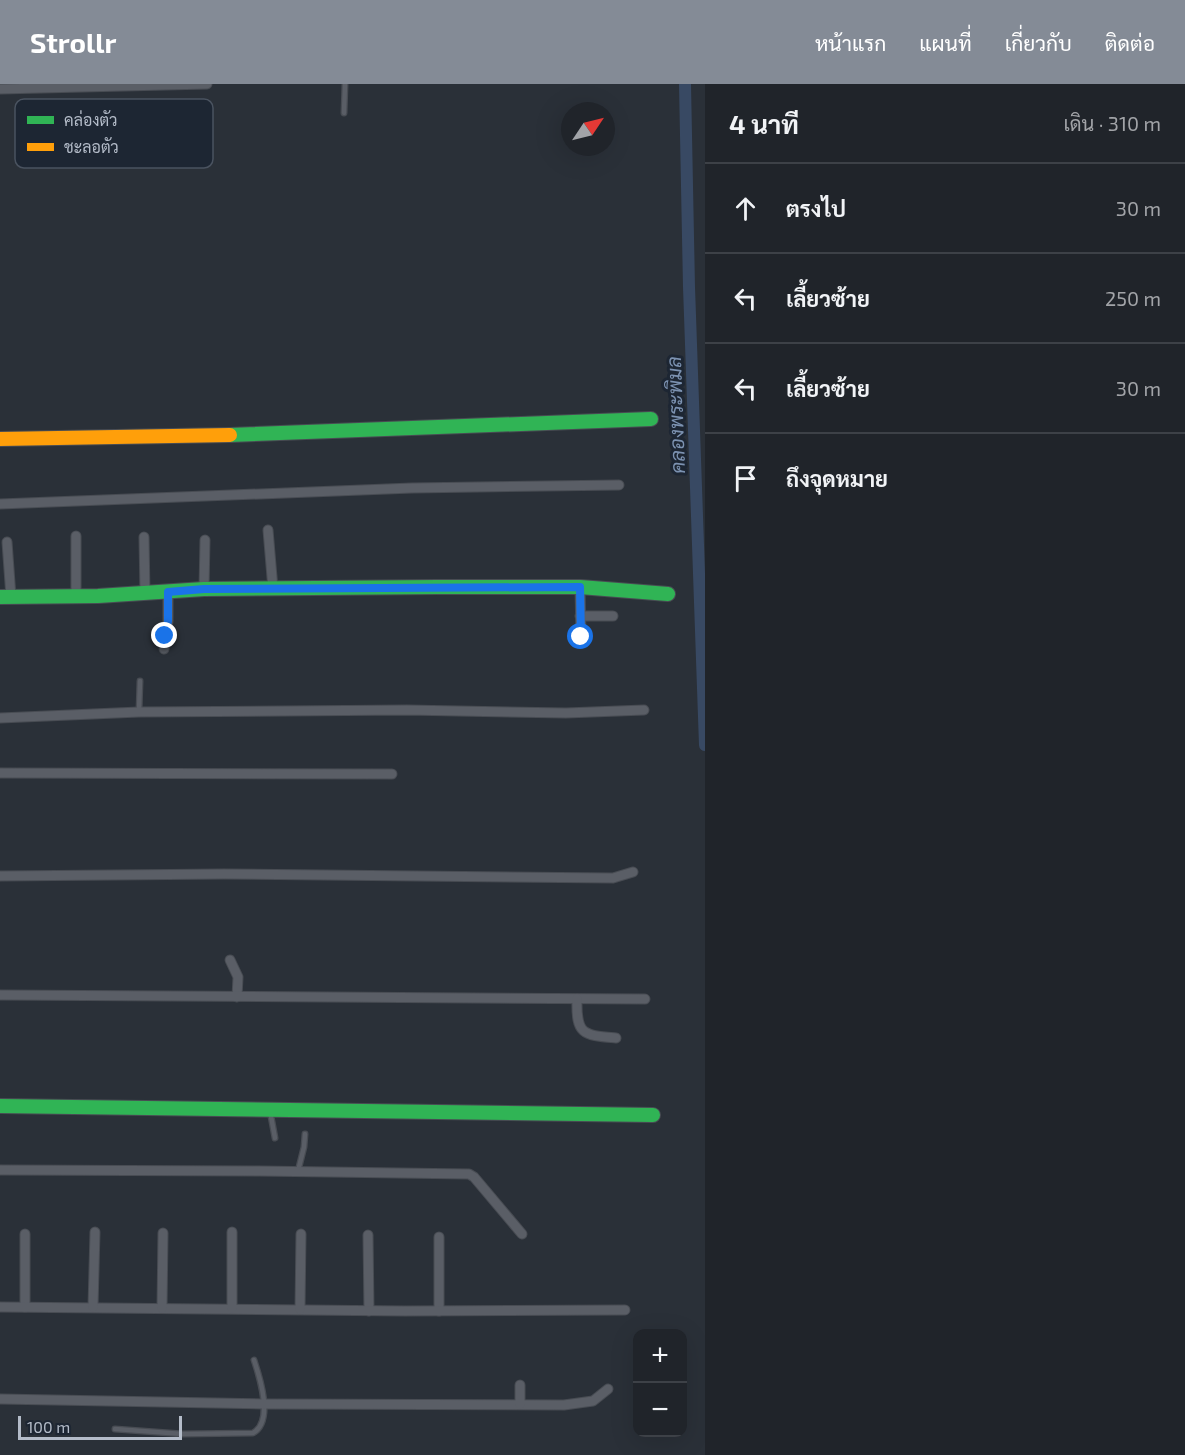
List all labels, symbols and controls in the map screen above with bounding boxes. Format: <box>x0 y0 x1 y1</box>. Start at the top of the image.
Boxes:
text: Strollr <box>30 25 116 59</box>
text: หน้าแรก <box>815 30 886 55</box>
text: แผนที่ <box>919 30 972 55</box>
text: เกี่ยวกับ <box>1005 30 1072 55</box>
text: ติดต่อ <box>1105 30 1155 55</box>
legend <box>15 99 213 168</box>
north arrow <box>561 102 615 156</box>
text: 4 นาที <box>729 108 799 139</box>
text: คล่องตัว <box>64 110 118 129</box>
text: เดิน · 310 m <box>1063 111 1161 135</box>
text: ชะลอตัว <box>64 137 119 156</box>
icon: ahead <box>729 192 762 225</box>
text: ตรงไป <box>786 195 846 221</box>
text: 30 m <box>1116 196 1161 220</box>
icon: left <box>729 282 762 315</box>
text: เลี้ยวซ้าย <box>786 285 870 311</box>
text: 250 m <box>1105 286 1161 310</box>
water label: คลองพระพิมล <box>661 356 689 474</box>
icon: left <box>729 372 762 405</box>
text: เลี้ยวซ้าย <box>786 375 870 401</box>
text: 30 m <box>1116 376 1161 400</box>
icon: arrive <box>729 462 762 495</box>
text: ถึงจุดหมาย <box>786 465 888 491</box>
route end <box>151 622 177 648</box>
route start <box>567 623 593 649</box>
map controls <box>633 1329 687 1437</box>
button: + <box>633 1329 687 1383</box>
button: − <box>633 1383 687 1437</box>
scale bar <box>18 1413 182 1440</box>
text: 100 m <box>27 1417 70 1436</box>

